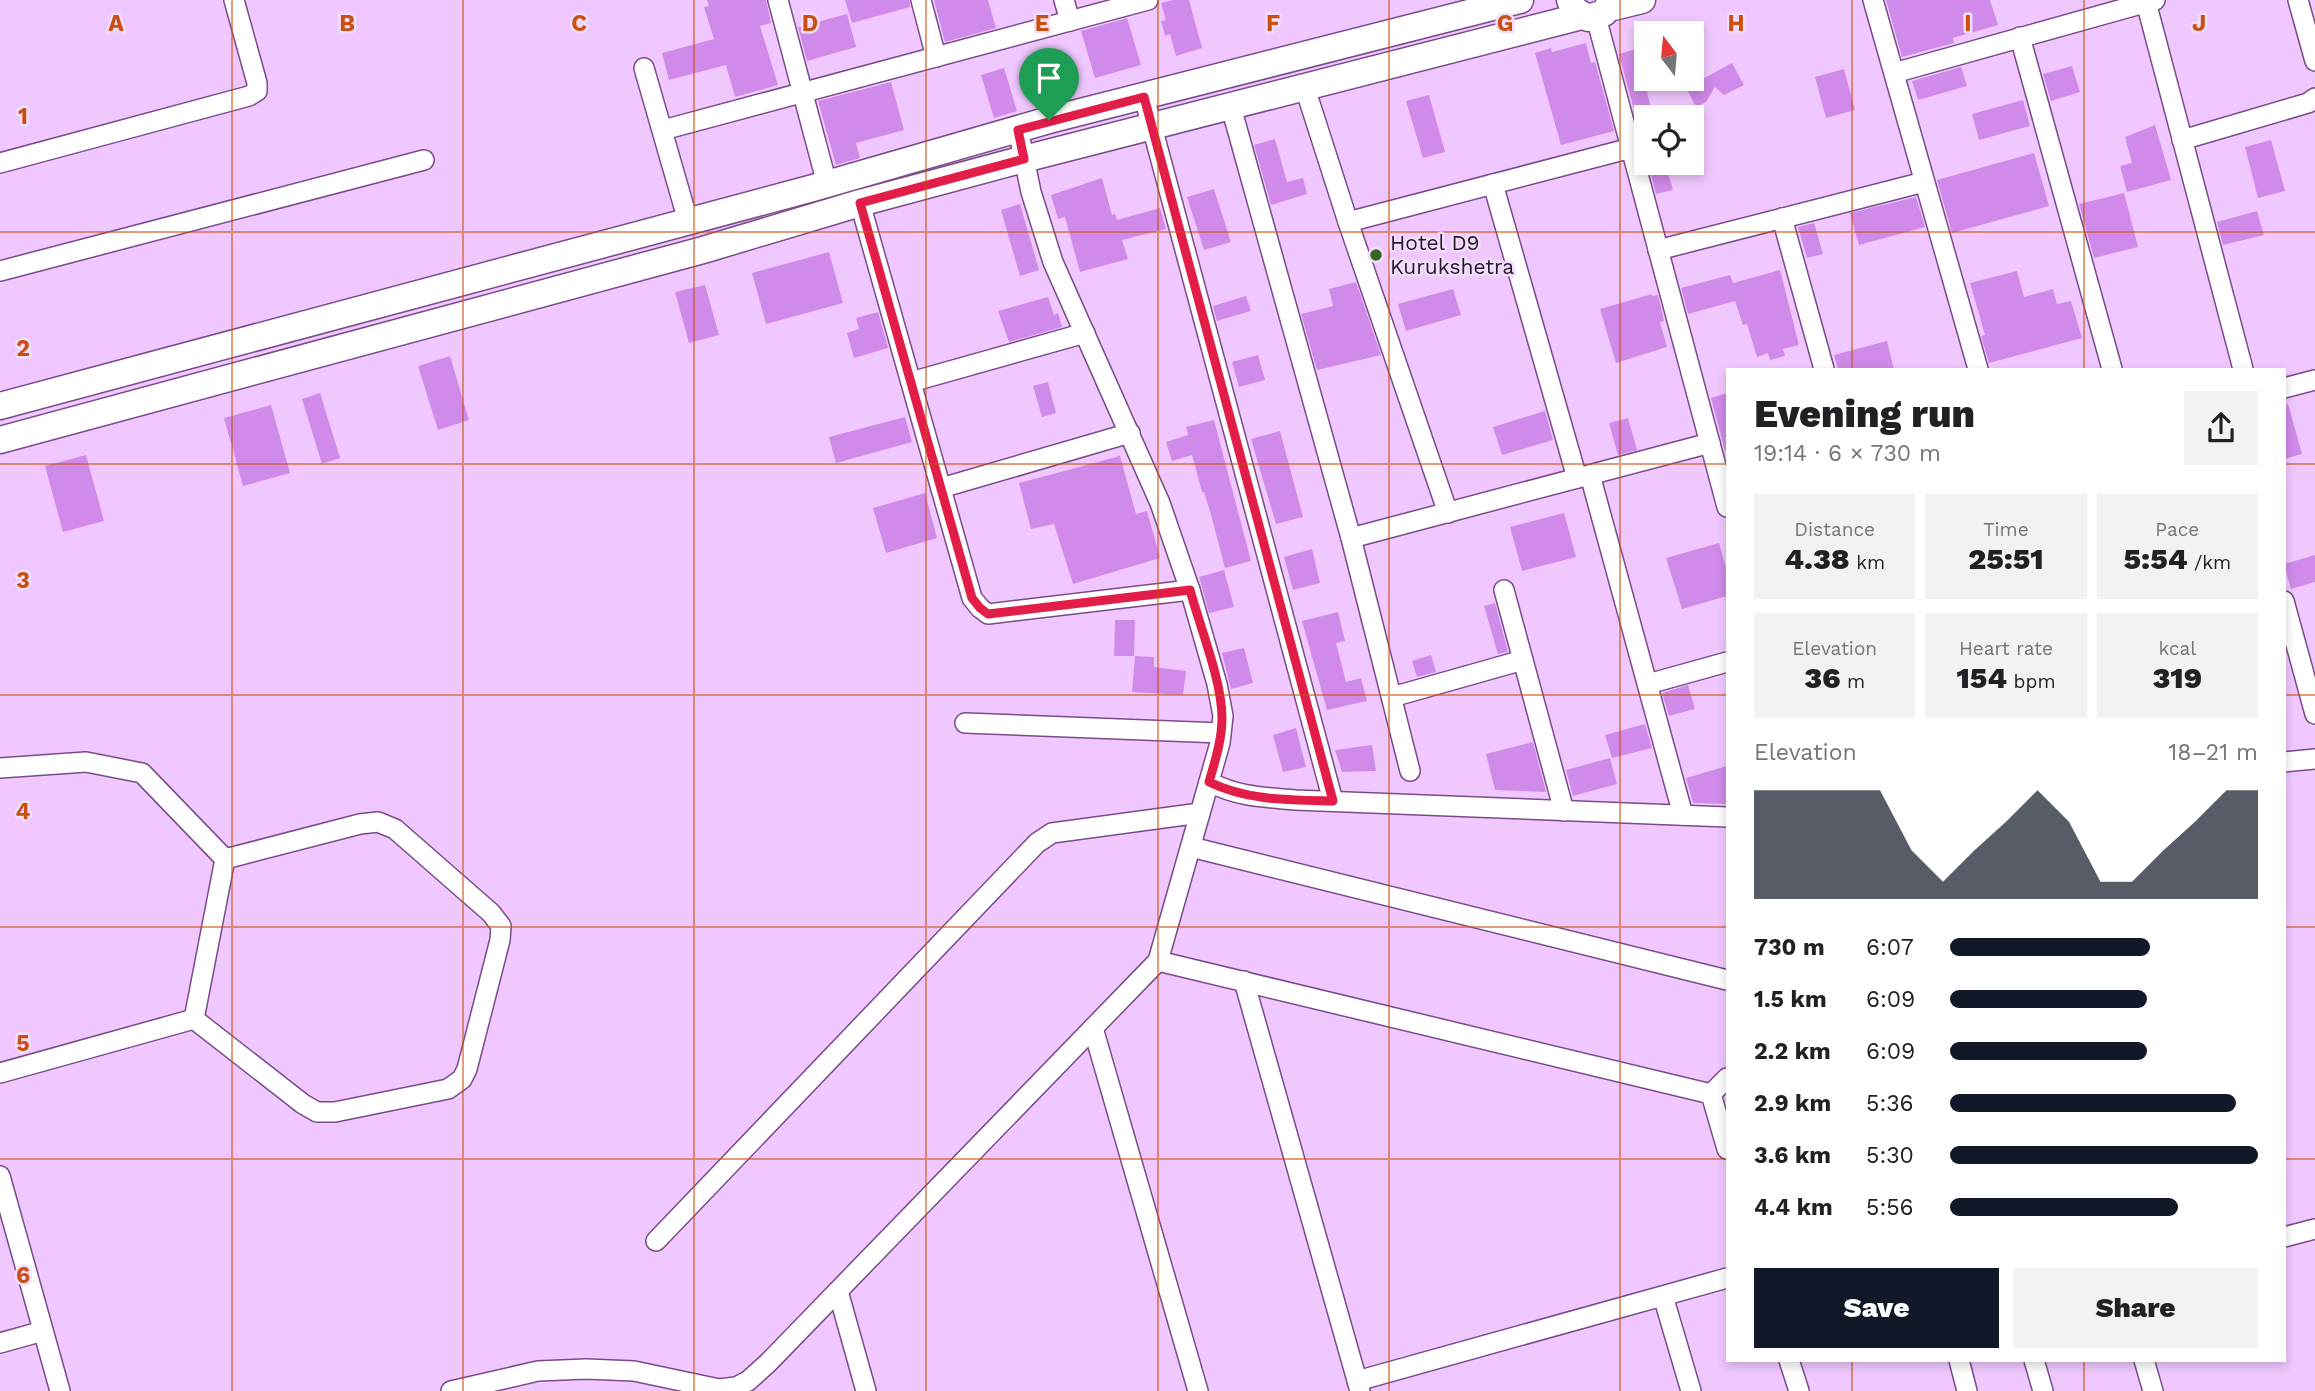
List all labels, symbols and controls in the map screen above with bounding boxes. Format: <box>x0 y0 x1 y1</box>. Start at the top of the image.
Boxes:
text: A <box>108 10 124 37</box>
text: B <box>339 10 355 37</box>
text: C <box>571 10 587 37</box>
text: D <box>802 10 818 37</box>
text: E <box>1035 10 1049 37</box>
text: F <box>1266 10 1280 37</box>
text: G <box>1497 10 1513 37</box>
text: H <box>1727 10 1745 37</box>
text: I <box>1964 10 1972 37</box>
text: J <box>2192 10 2206 37</box>
north arrow <box>1634 21 1704 91</box>
map controls <box>1634 21 1704 175</box>
pin <box>1019 48 1079 120</box>
icon: arrive <box>1030 59 1068 97</box>
text: 1 <box>18 103 28 130</box>
button: locate <box>1634 105 1704 175</box>
place label: Hotel D9 Kurukshetra <box>1390 230 1514 279</box>
marker: Hotel D9 Kurukshetra <box>1368 247 1384 263</box>
text: 2 <box>16 335 30 362</box>
button: share <box>2184 391 2258 465</box>
text: Evening run <box>1754 392 1975 436</box>
text: 19:14 · 6 × 730 m <box>1754 440 1941 467</box>
text: Distance <box>1794 518 1875 541</box>
text: Time <box>1983 518 2029 541</box>
text: Pace <box>2155 518 2199 541</box>
text: 4.38 <box>1784 541 1850 576</box>
text: 25:51 <box>1968 541 2044 576</box>
text: 5:54 <box>2124 541 2187 576</box>
text: km <box>1850 551 1885 574</box>
text: /km <box>2187 551 2231 574</box>
text: 3 <box>16 567 30 594</box>
text: Elevation <box>1792 637 1877 660</box>
text: Heart rate <box>1959 637 2053 660</box>
text: kcal <box>2159 637 2196 660</box>
text: 36 <box>1804 660 1841 695</box>
text: 154 <box>1956 660 2007 695</box>
text: 319 <box>2152 660 2202 695</box>
text: m <box>1841 670 1865 693</box>
text: bpm <box>2007 670 2056 693</box>
text: Elevation <box>1754 739 1857 766</box>
text: 18–21 m <box>2168 739 2258 766</box>
text: 4 <box>16 798 31 825</box>
text: 730 m <box>1754 934 1825 961</box>
text: 6:07 <box>1866 934 1914 961</box>
text: 1.5 km <box>1754 986 1827 1013</box>
text: 6:09 <box>1866 986 1915 1013</box>
text: 5 <box>16 1030 30 1057</box>
text: 2.2 km <box>1754 1038 1831 1065</box>
text: 6:09 <box>1866 1038 1915 1065</box>
text: 2.9 km <box>1754 1090 1831 1117</box>
text: 5:36 <box>1866 1090 1914 1117</box>
text: 3.6 km <box>1754 1142 1831 1169</box>
text: 5:30 <box>1866 1142 1914 1169</box>
text: 4.4 km <box>1754 1194 1833 1221</box>
text: 5:56 <box>1866 1194 1914 1221</box>
text: 6 <box>16 1262 30 1289</box>
button: Save <box>1754 1268 1999 1348</box>
button: Share <box>2013 1268 2258 1348</box>

